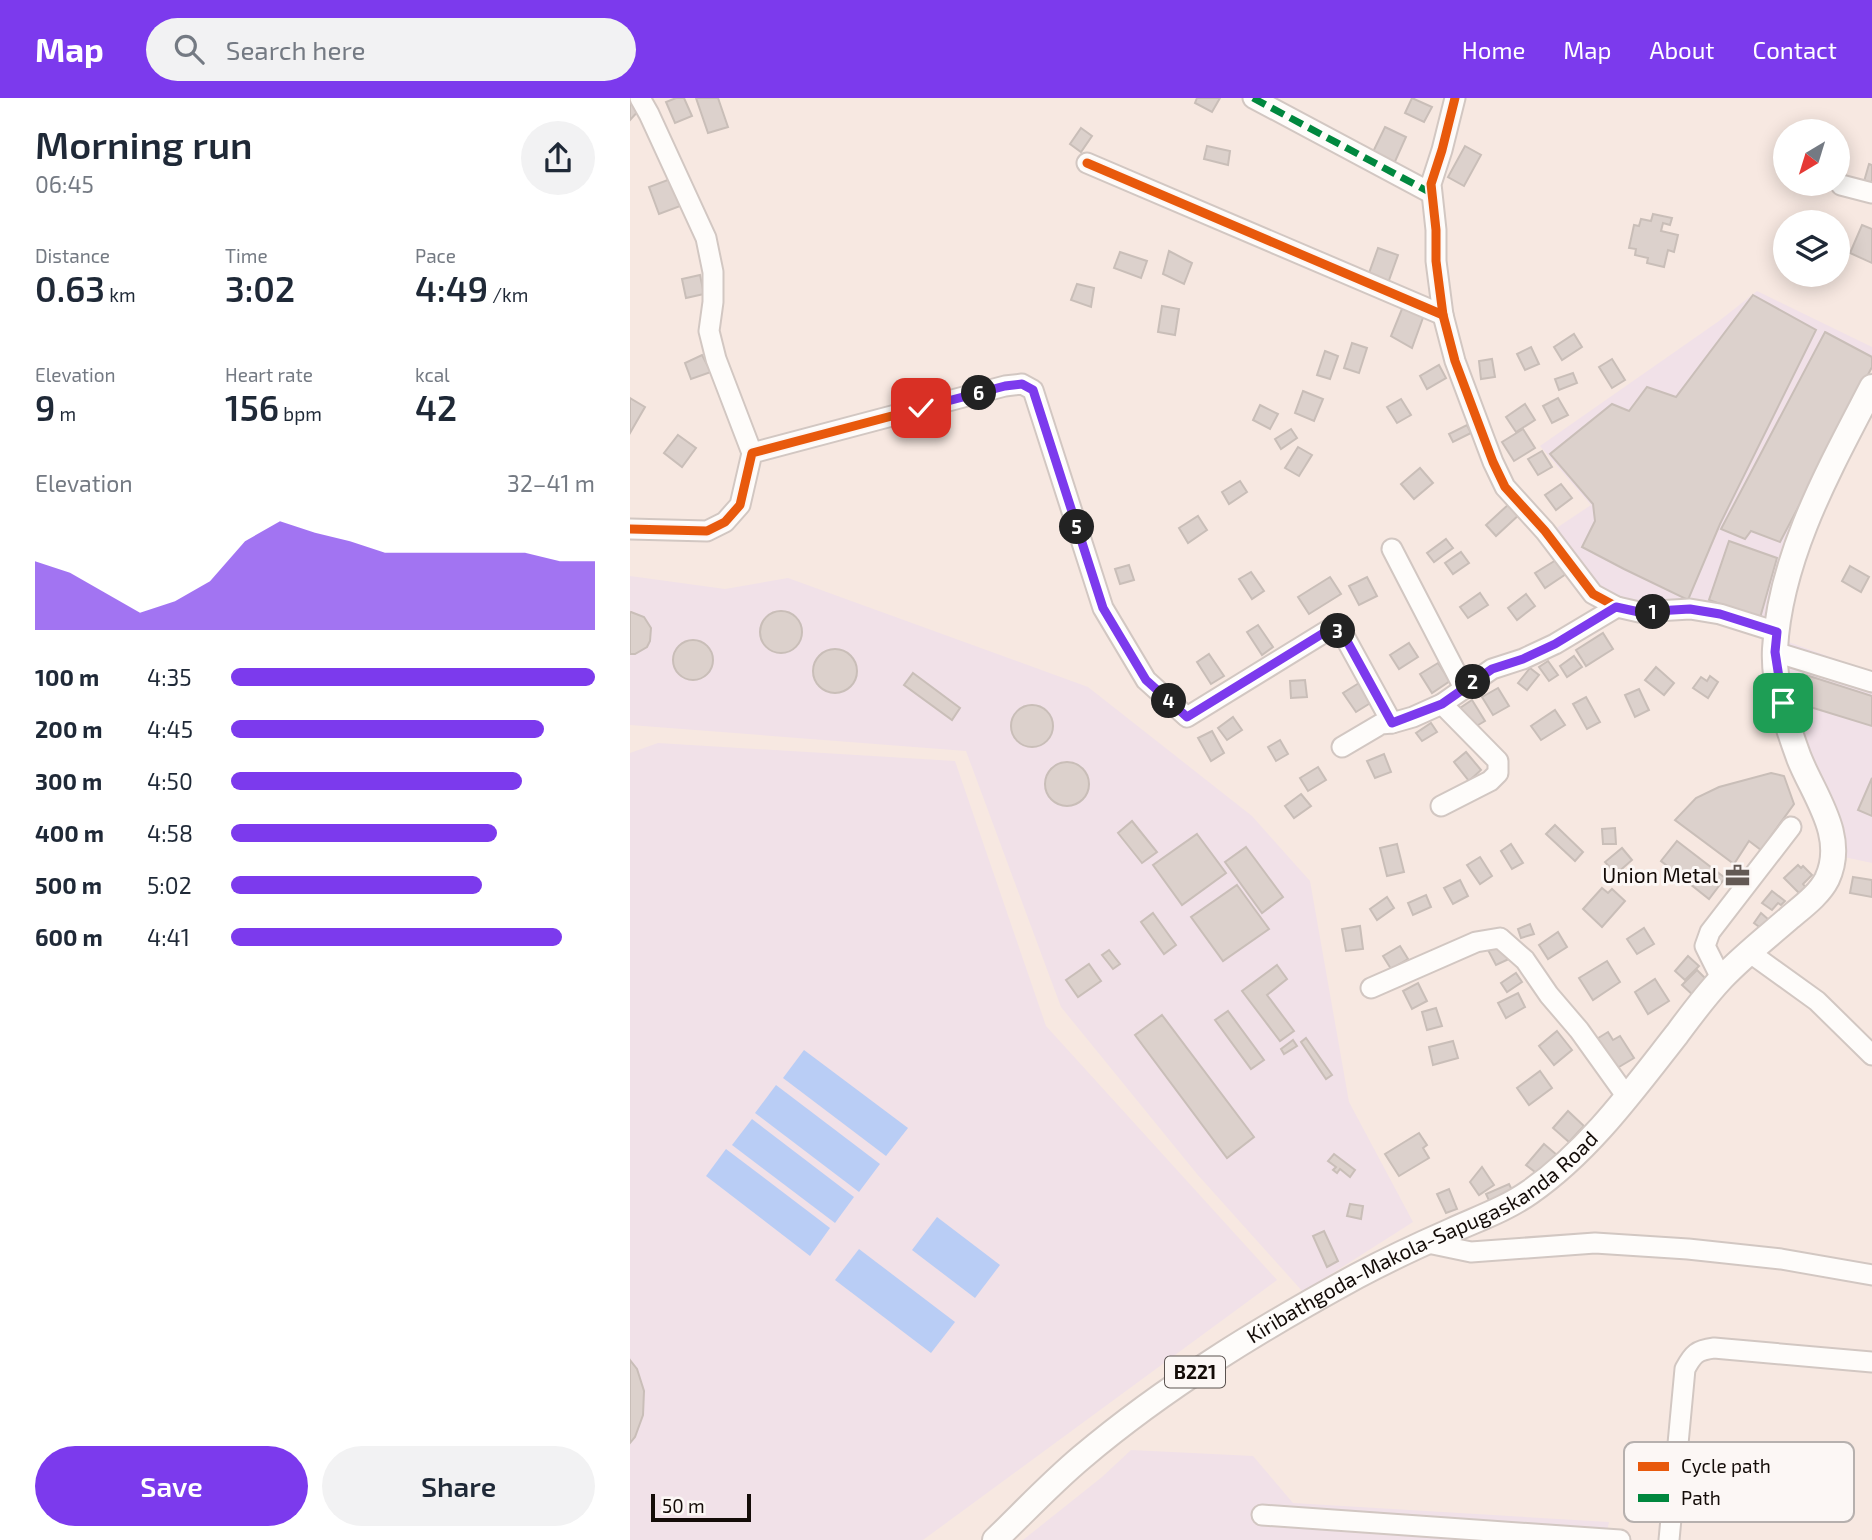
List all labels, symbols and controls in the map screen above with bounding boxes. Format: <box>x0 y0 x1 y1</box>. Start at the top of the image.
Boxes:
search box <box>146 18 636 81</box>
text: Map <box>35 29 104 69</box>
icon: search <box>170 30 208 68</box>
text: Search here <box>226 34 365 65</box>
text: Home <box>1462 35 1525 64</box>
text: Map <box>1563 35 1611 64</box>
text: About <box>1649 35 1715 64</box>
text: Contact <box>1753 35 1837 64</box>
north arrow <box>1773 119 1850 196</box>
map controls <box>1773 119 1850 287</box>
text: Morning run <box>35 121 253 167</box>
button: share <box>521 121 595 195</box>
text: 06:45 <box>35 170 94 198</box>
button: layers <box>1773 210 1850 287</box>
text: Distance <box>35 244 110 267</box>
text: Time <box>225 244 268 267</box>
text: Pace <box>415 244 456 267</box>
text: 0.63 <box>35 267 105 309</box>
text: 3:02 <box>225 267 295 309</box>
text: 4:49 <box>415 267 488 309</box>
text: km <box>105 283 136 306</box>
text: /km <box>488 283 528 306</box>
text: Elevation <box>35 363 116 386</box>
text: Heart rate <box>225 363 313 386</box>
text: kcal <box>415 363 450 386</box>
pin: 6 <box>962 376 996 410</box>
pin <box>891 378 951 438</box>
text: 6 <box>973 381 984 404</box>
text: 9 <box>35 386 55 428</box>
text: 156 <box>225 386 279 428</box>
text: 42 <box>415 386 457 428</box>
icon: check <box>902 389 940 427</box>
text: m <box>55 402 76 425</box>
text: bpm <box>279 402 322 425</box>
text: Elevation <box>35 469 133 497</box>
text: 32–41 m <box>507 469 595 497</box>
pin: 5 <box>1060 510 1094 544</box>
text: 5 <box>1071 515 1082 538</box>
pin: 1 <box>1636 594 1670 630</box>
text: 1 <box>1648 600 1657 623</box>
pin: 3 <box>1320 614 1356 648</box>
text: 3 <box>1332 619 1343 642</box>
text: 100 m <box>35 663 99 691</box>
text: 4:35 <box>147 663 192 691</box>
pin: 2 <box>1456 664 1490 700</box>
text: 2 <box>1467 670 1478 693</box>
pin <box>1753 673 1813 733</box>
pin: 4 <box>1152 684 1186 718</box>
icon: arrive <box>1764 684 1802 722</box>
text: 4 <box>1162 689 1175 712</box>
text: 200 m <box>35 715 103 743</box>
text: 4:45 <box>147 715 193 743</box>
text: 300 m <box>35 767 102 795</box>
text: 4:50 <box>147 767 193 795</box>
text: 400 m <box>35 819 104 847</box>
text: 4:58 <box>147 819 193 847</box>
place label: Union Metal <box>1602 862 1719 887</box>
office icon: Union Metal <box>1724 862 1752 890</box>
text: 500 m <box>35 871 102 899</box>
text: 5:02 <box>147 871 192 899</box>
text: 600 m <box>35 923 103 951</box>
text: 4:41 <box>147 923 190 951</box>
street label: Kiribathgoda-Makola-Sapugaskanda Road <box>1242 1125 1602 1348</box>
road number: B221 <box>1165 1356 1225 1388</box>
legend <box>1624 1442 1854 1522</box>
button: Save <box>35 1446 308 1526</box>
button: Share <box>322 1446 595 1526</box>
text: Cycle path <box>1681 1454 1771 1477</box>
text: Path <box>1681 1486 1721 1509</box>
scale bar <box>651 1491 751 1523</box>
text: 50 m <box>662 1494 705 1517</box>

